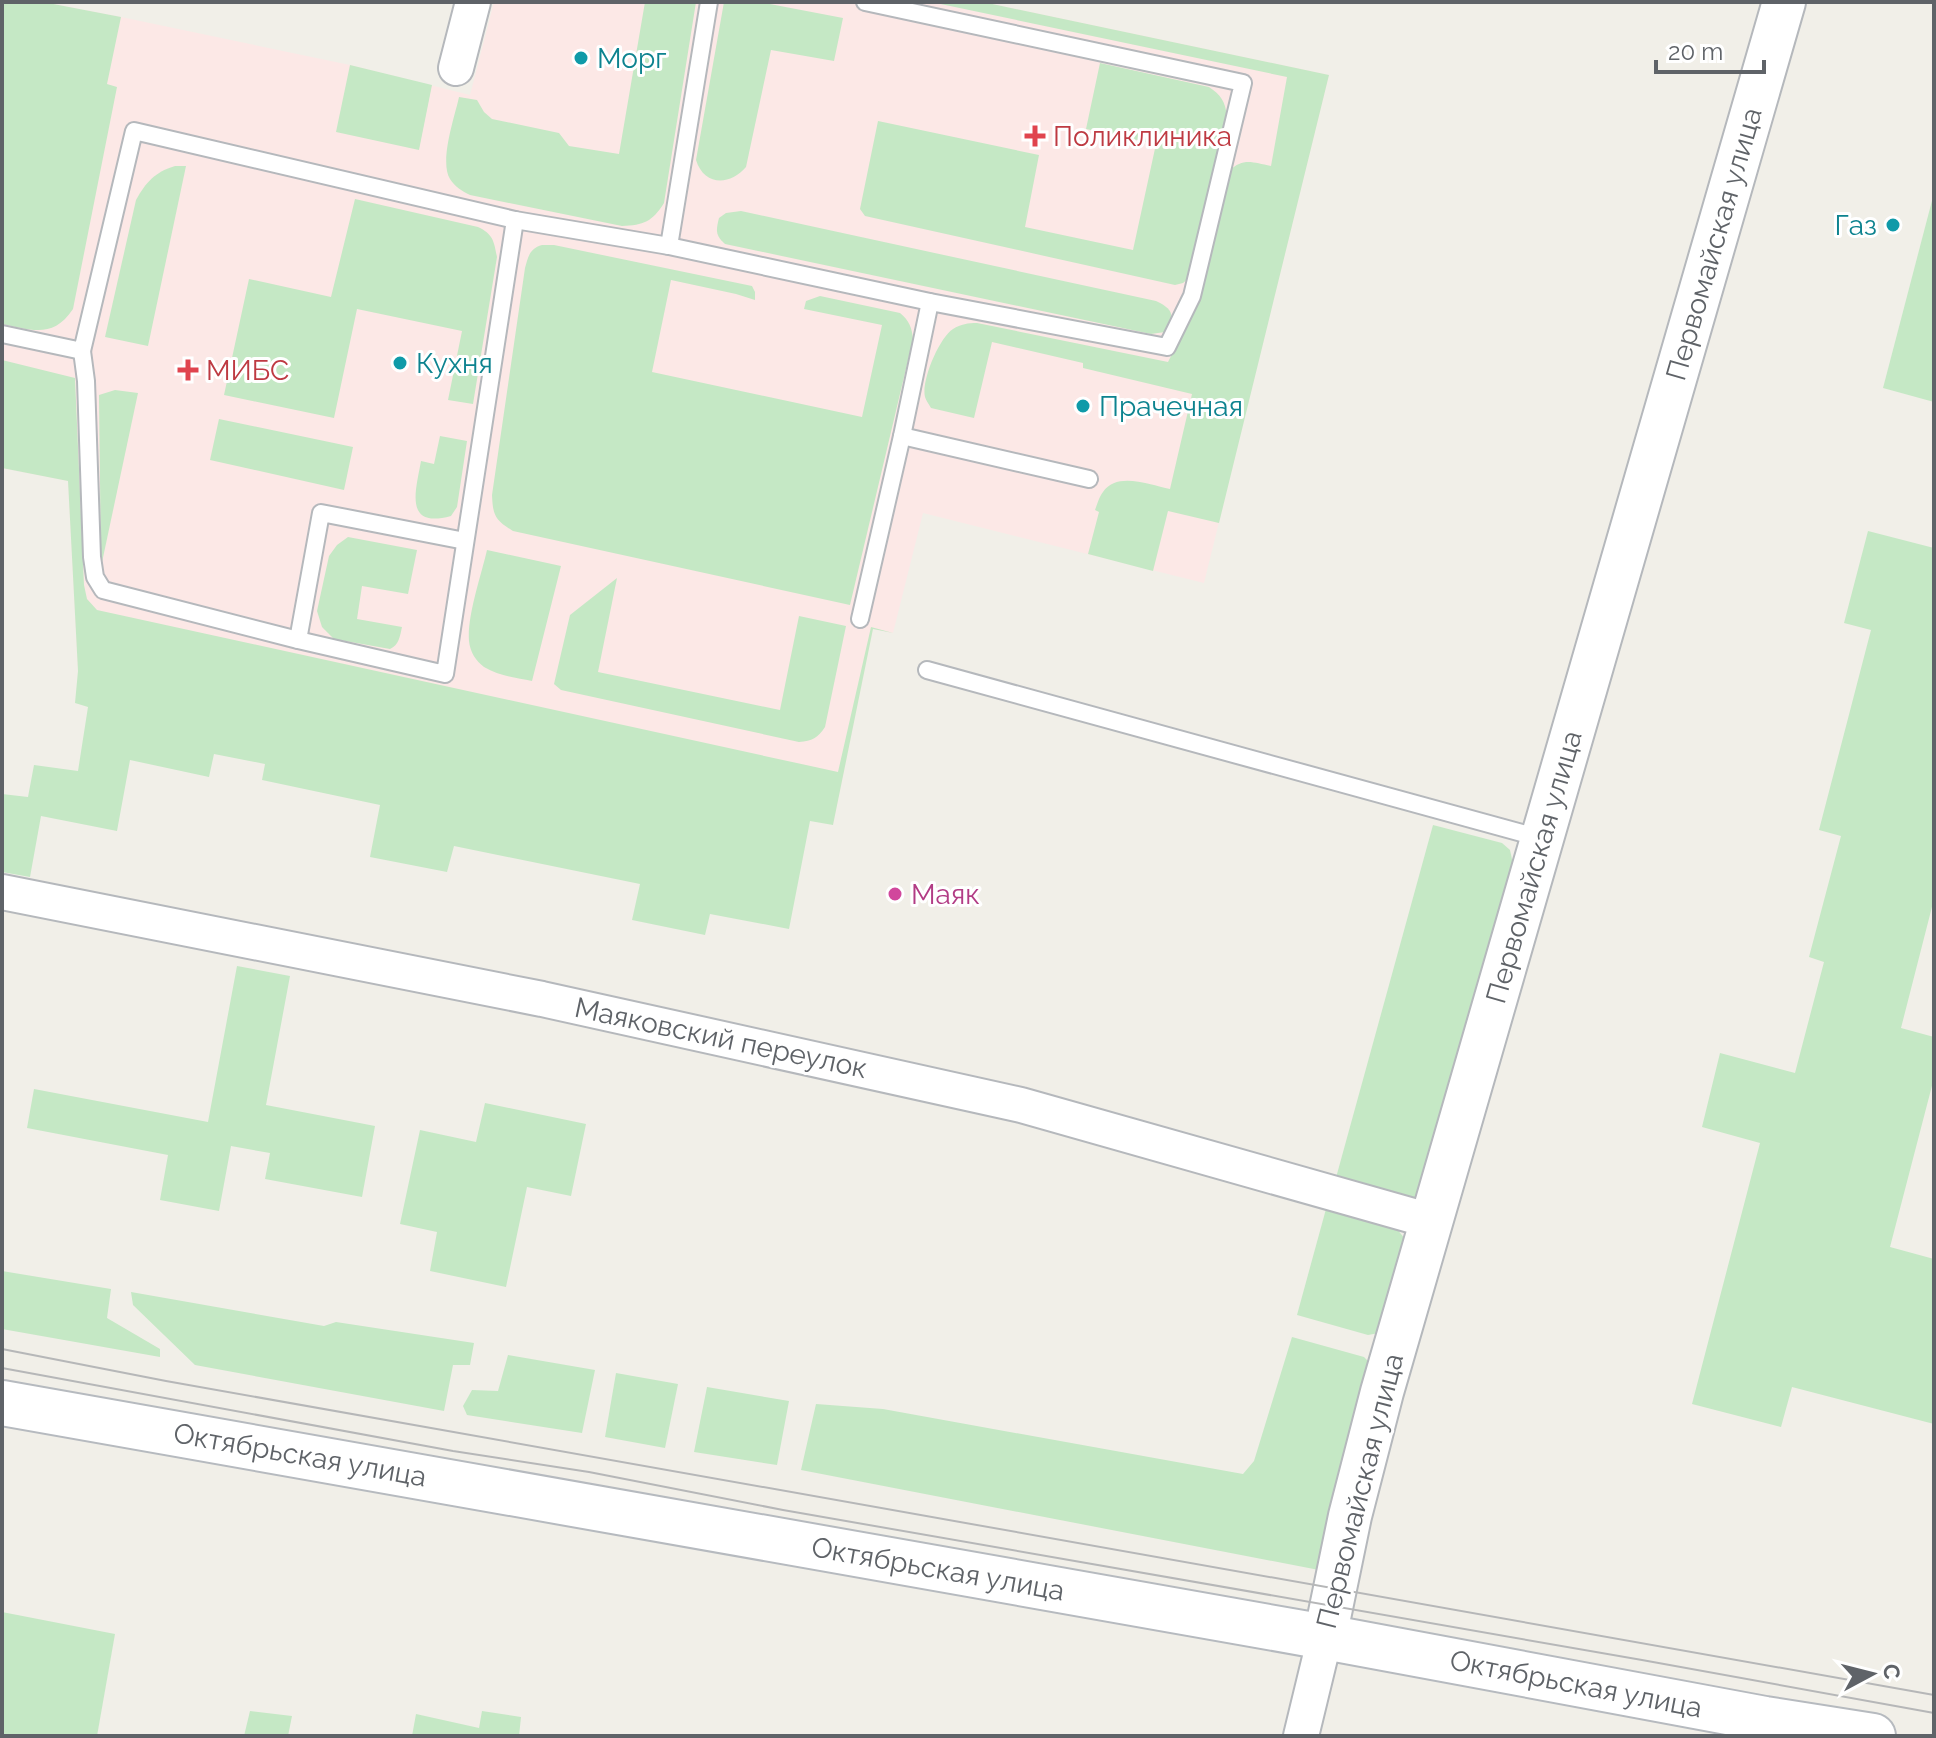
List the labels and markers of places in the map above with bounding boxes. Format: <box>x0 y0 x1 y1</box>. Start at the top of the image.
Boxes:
place label: Морг <box>597 42 667 75</box>
marker: Морг <box>572 49 590 67</box>
place label: Поликлиника <box>1053 120 1232 153</box>
marker: Поликлиника <box>1024 125 1046 147</box>
place label: Газ <box>1834 209 1877 242</box>
marker: Газ <box>1884 216 1902 234</box>
place label: Кухня <box>416 347 493 380</box>
place label: МИБС <box>206 354 289 387</box>
marker: Кухня <box>391 354 409 372</box>
marker: МИБС <box>177 359 199 381</box>
place label: Прачечная <box>1099 390 1243 423</box>
marker: Прачечная <box>1074 397 1092 415</box>
place label: Маяк <box>911 878 980 911</box>
marker: Маяк <box>886 885 904 903</box>

